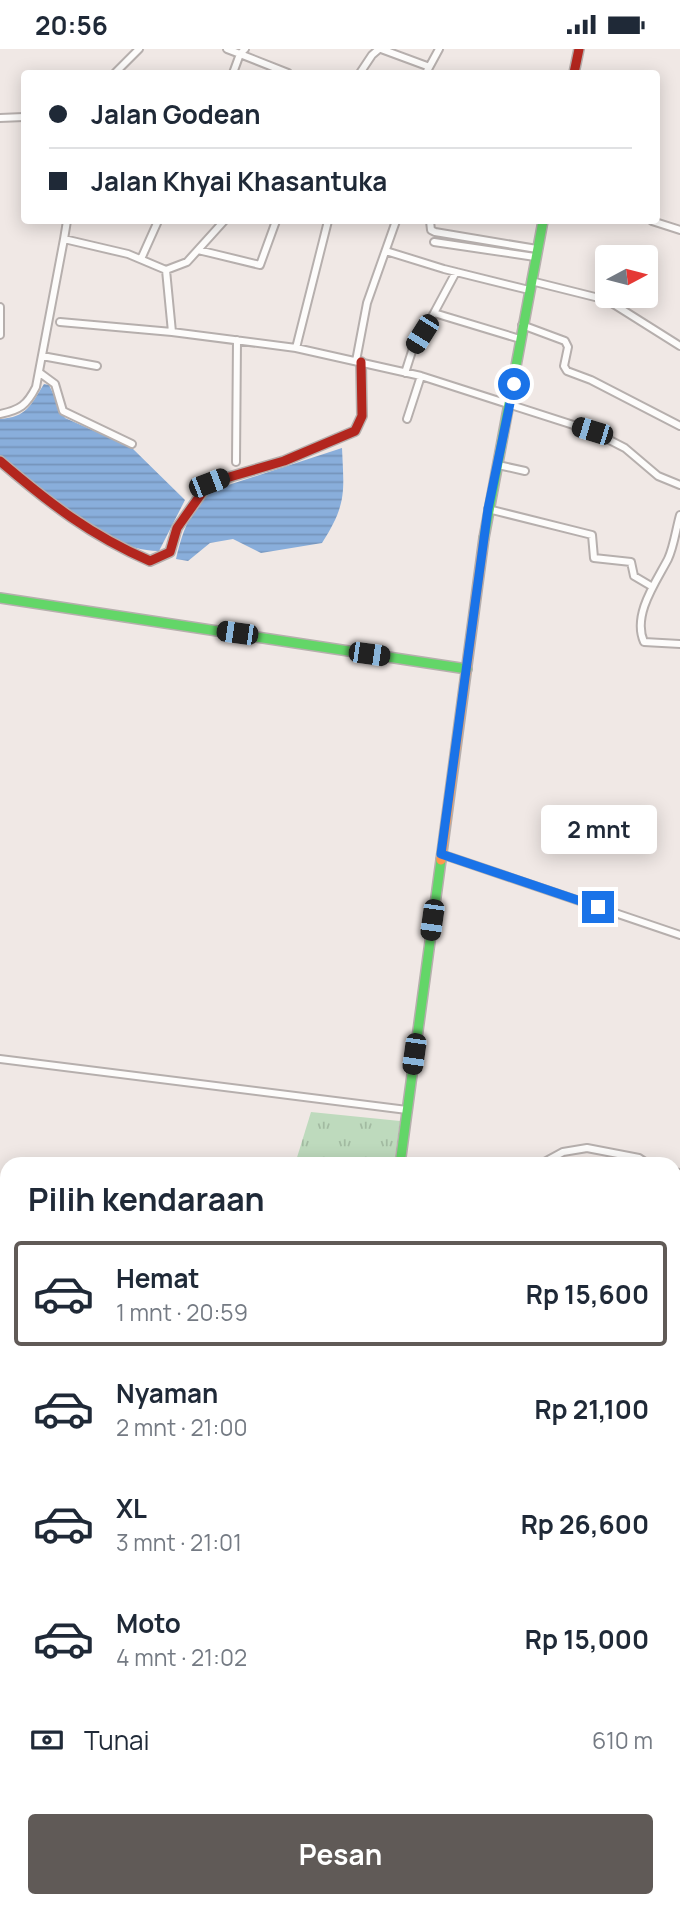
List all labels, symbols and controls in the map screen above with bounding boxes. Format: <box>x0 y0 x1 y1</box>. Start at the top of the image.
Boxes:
text: 20:56 <box>35 7 108 43</box>
text: Jalan Godean <box>91 96 261 132</box>
text: Jalan Khyai Khasantuka <box>91 163 387 199</box>
north arrow <box>595 245 658 308</box>
map controls <box>595 245 658 308</box>
car <box>402 311 443 357</box>
route start <box>498 368 530 400</box>
car <box>569 415 616 447</box>
car <box>186 466 233 500</box>
car <box>215 620 260 646</box>
car <box>347 641 392 667</box>
callout: 2 mnt <box>540 805 656 855</box>
text: 2 mnt <box>567 813 631 845</box>
route end <box>582 891 614 923</box>
car <box>419 898 446 942</box>
car <box>401 1032 428 1076</box>
text: Pilih kendaraan <box>28 1177 265 1221</box>
text: Hemat <box>116 1260 200 1296</box>
icon: car <box>32 1262 95 1325</box>
text: Rp 15,600 <box>526 1276 649 1312</box>
text: 1 mnt · 20:59 <box>116 1296 248 1328</box>
text: Nyaman <box>116 1375 218 1411</box>
icon: car <box>32 1377 95 1440</box>
text: Rp 21,100 <box>534 1391 649 1427</box>
text: 2 mnt · 21:00 <box>116 1411 248 1443</box>
text: XL <box>116 1490 147 1526</box>
icon: car <box>32 1492 95 1555</box>
text: Rp 26,600 <box>521 1506 649 1542</box>
text: 3 mnt · 21:01 <box>116 1526 242 1558</box>
text: Moto <box>116 1605 181 1641</box>
icon: car <box>32 1607 95 1670</box>
text: Rp 15,000 <box>525 1621 649 1657</box>
text: 4 mnt · 21:02 <box>116 1641 247 1673</box>
icon: cash <box>28 1721 66 1759</box>
text: Tunai <box>84 1722 150 1758</box>
text: 610 m <box>592 1724 653 1756</box>
button: Pesan <box>28 1814 653 1894</box>

